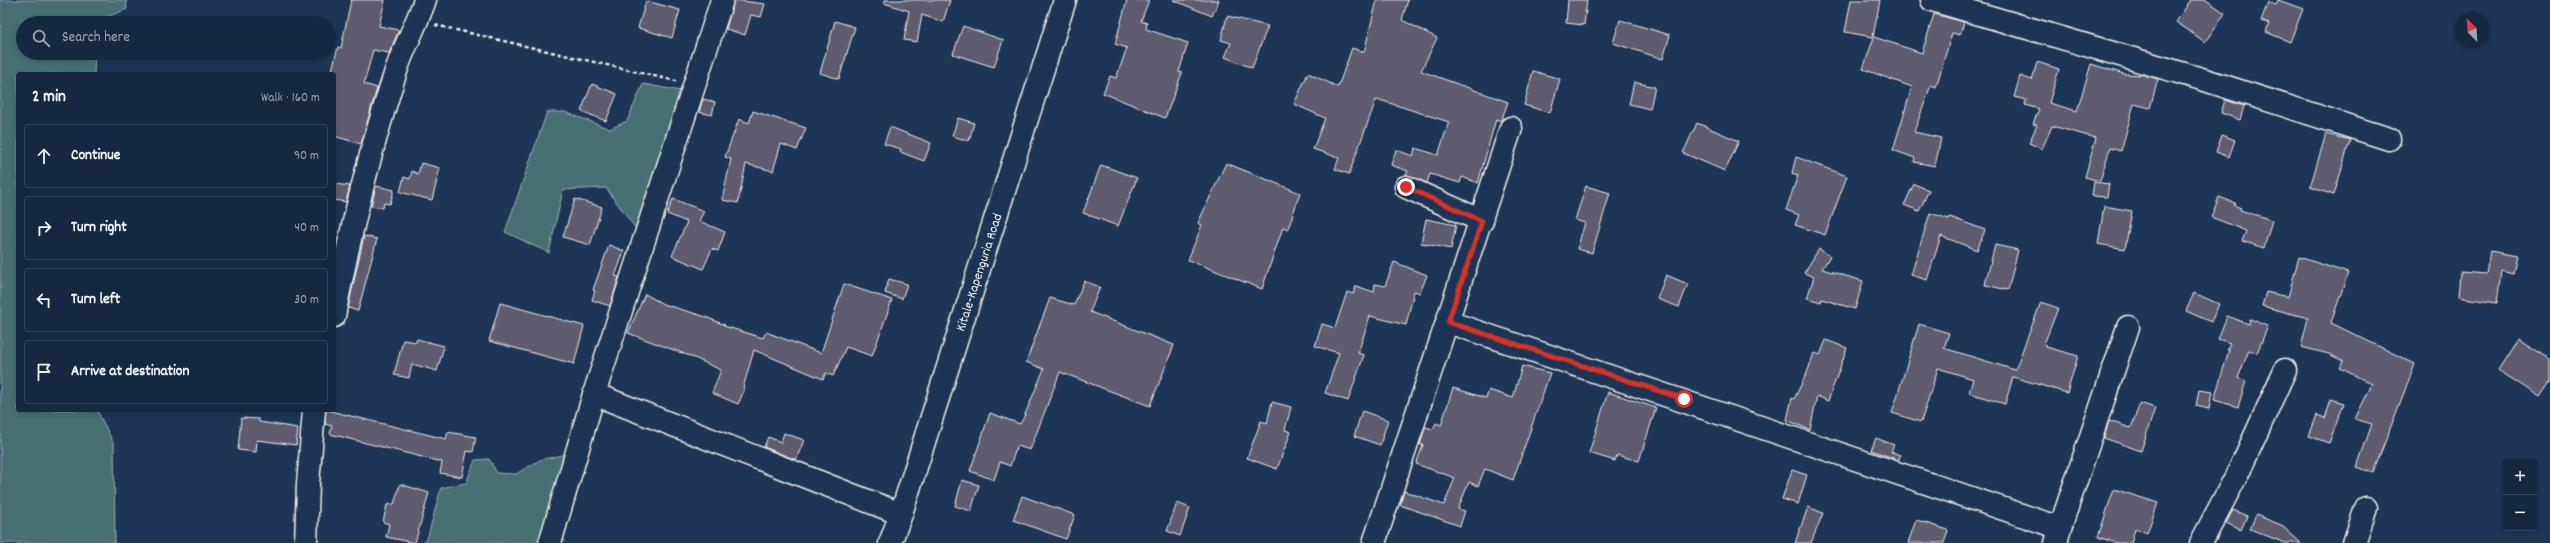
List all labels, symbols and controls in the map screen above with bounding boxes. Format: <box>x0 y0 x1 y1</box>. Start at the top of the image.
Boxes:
north arrow <box>2454 12 2490 48</box>
search box <box>16 16 336 60</box>
icon: search <box>30 27 52 49</box>
text: Search here <box>62 27 130 49</box>
text: 2 min <box>32 86 66 110</box>
text: Walk · 160 m <box>261 89 320 108</box>
icon: ahead <box>33 145 55 167</box>
text: Continue <box>71 145 120 167</box>
text: 90 m <box>294 147 319 166</box>
route end <box>1397 178 1415 196</box>
street label: Kitale-Kapenguria Road <box>951 211 1008 334</box>
icon: right <box>33 217 55 239</box>
text: Turn right <box>71 217 127 239</box>
text: 40 m <box>295 219 319 238</box>
icon: left <box>33 289 55 311</box>
text: Turn left <box>71 289 120 311</box>
text: 30 m <box>294 291 319 310</box>
icon: arrive <box>33 361 55 383</box>
text: Arrive at destination <box>71 361 189 383</box>
route start <box>1675 390 1693 408</box>
map controls <box>2502 459 2538 531</box>
button: + <box>2502 459 2538 495</box>
button: − <box>2502 495 2538 531</box>

